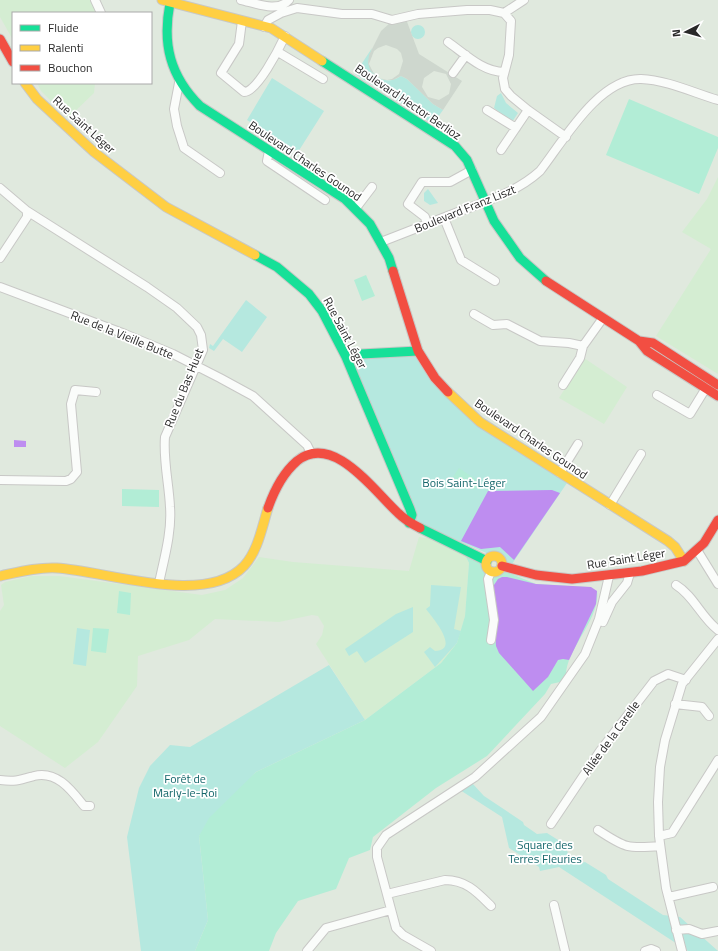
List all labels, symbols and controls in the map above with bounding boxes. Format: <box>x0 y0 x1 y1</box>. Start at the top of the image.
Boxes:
legend <box>12 12 152 84</box>
north arrow <box>666 12 706 52</box>
text: Fluide <box>48 18 79 37</box>
text: N <box>668 28 684 38</box>
text: Ralenti <box>48 38 83 57</box>
text: Bouchon <box>48 58 93 77</box>
street label: Boulevard Hector Berlioz <box>351 59 465 144</box>
street label: Rue Saint Léger <box>49 91 120 158</box>
street label: Boulevard Charles Gounod <box>245 116 366 206</box>
street label: Boulevard Franz Liszt <box>411 179 519 238</box>
street label: Rue Saint Léger <box>319 293 372 372</box>
street label: Rue de la Vieille Butte <box>68 305 177 364</box>
street label: Rue du Bas Huet <box>159 345 208 430</box>
street label: Boulevard Charles Gounod <box>471 394 592 484</box>
park label: Bois Saint-Léger <box>422 473 506 492</box>
street label: Rue Saint Léger <box>585 543 666 574</box>
street label: Allée de la Carelle <box>577 696 644 779</box>
park label: Forêt de Marly-le-Roi <box>153 769 217 802</box>
park label: Square des Terres Fleuries <box>508 835 582 868</box>

